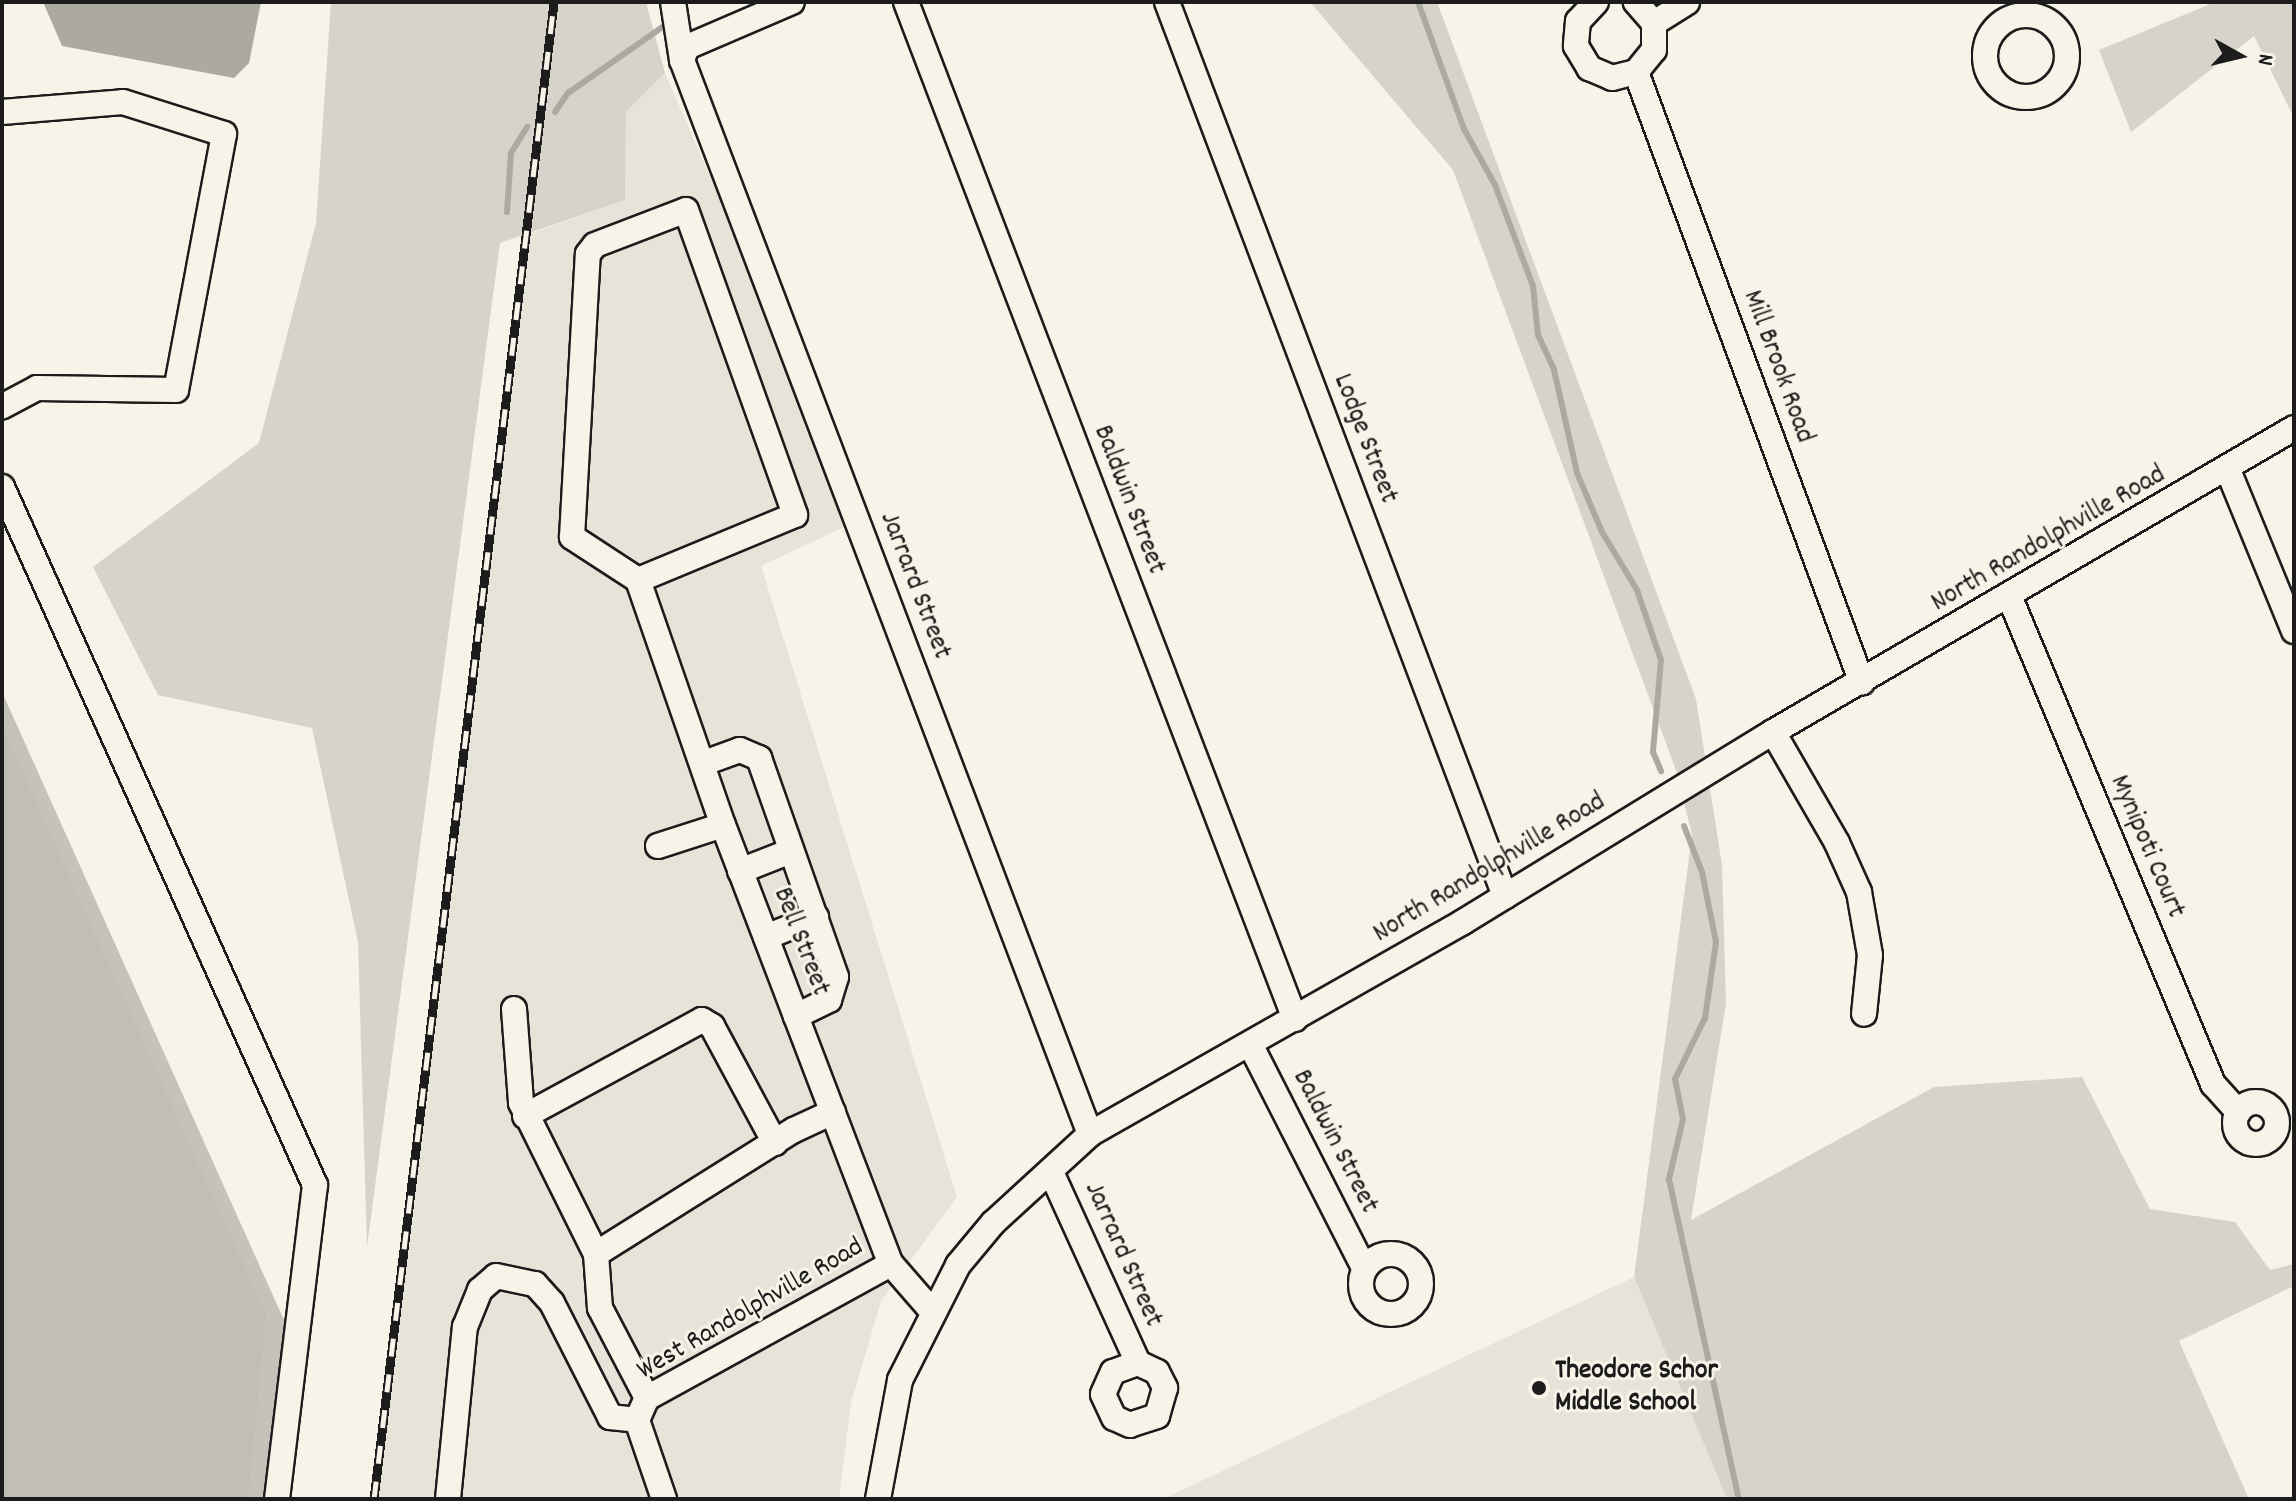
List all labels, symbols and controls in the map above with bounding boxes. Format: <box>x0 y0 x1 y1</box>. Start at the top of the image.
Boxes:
north arrow <box>2200 16 2280 96</box>
text: N <box>2248 52 2280 67</box>
street label: Mill Brook Road <box>1734 286 1820 448</box>
street label: Lodge Street <box>1324 369 1404 509</box>
street label: Baldwin Street <box>1084 421 1172 579</box>
street label: North Randolphville Road <box>1926 459 2172 621</box>
street label: Jarrard Street <box>871 508 957 664</box>
street label: Mynipoti Court <box>2101 770 2191 924</box>
street label: North Randolphville Road <box>1368 786 1612 952</box>
street label: Bell Street <box>764 883 836 1001</box>
street label: Baldwin Street <box>1283 1065 1385 1219</box>
street label: Jarrard Street <box>1075 1177 1169 1333</box>
street label: West Randolphville Road <box>632 1231 870 1389</box>
place label: Theodore Schor Middle School <box>1555 1355 1718 1421</box>
marker: Theodore Schor Middle School <box>1530 1379 1548 1397</box>

